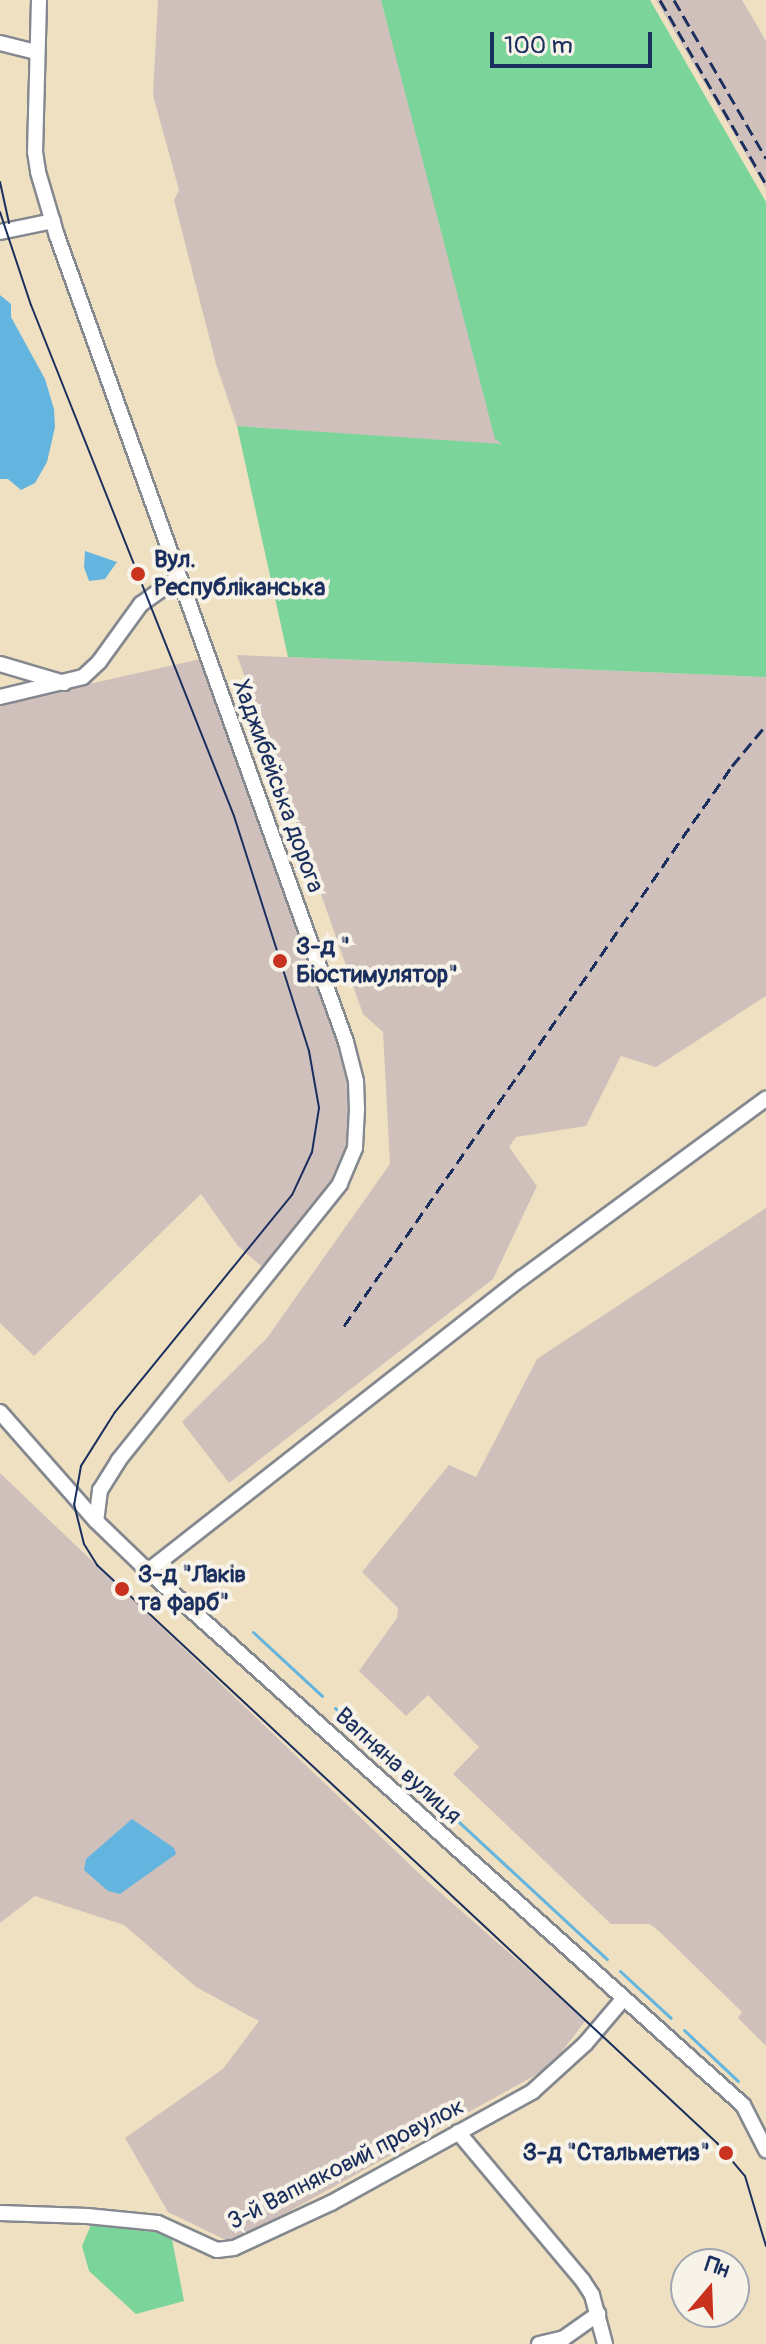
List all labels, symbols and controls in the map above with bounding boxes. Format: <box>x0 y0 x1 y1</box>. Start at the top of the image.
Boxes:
scale bar <box>494 16 656 66</box>
text: 100 m <box>504 31 573 60</box>
place label: Вул. Республіканська <box>154 546 325 602</box>
marker: Вул. Республіканська <box>129 565 147 583</box>
street label: Хаджибейська дорога <box>226 676 330 896</box>
place label: З-д " Біостимулятор" <box>296 933 458 989</box>
marker: З-д " Біостимулятор" <box>271 952 289 970</box>
place label: З-д "Лаків та фарб" <box>138 1561 246 1617</box>
marker: З-д "Лаків та фарб" <box>113 1580 131 1598</box>
street label: Вапняна вулиця <box>329 1702 467 1830</box>
street label: 3-й Вапняковий провулок <box>223 2092 469 2236</box>
place label: З-д "Стальметиз" <box>523 2139 710 2167</box>
marker: З-д "Стальметиз" <box>717 2144 735 2162</box>
north arrow <box>670 2248 750 2328</box>
text: Пн <box>701 2250 733 2284</box>

